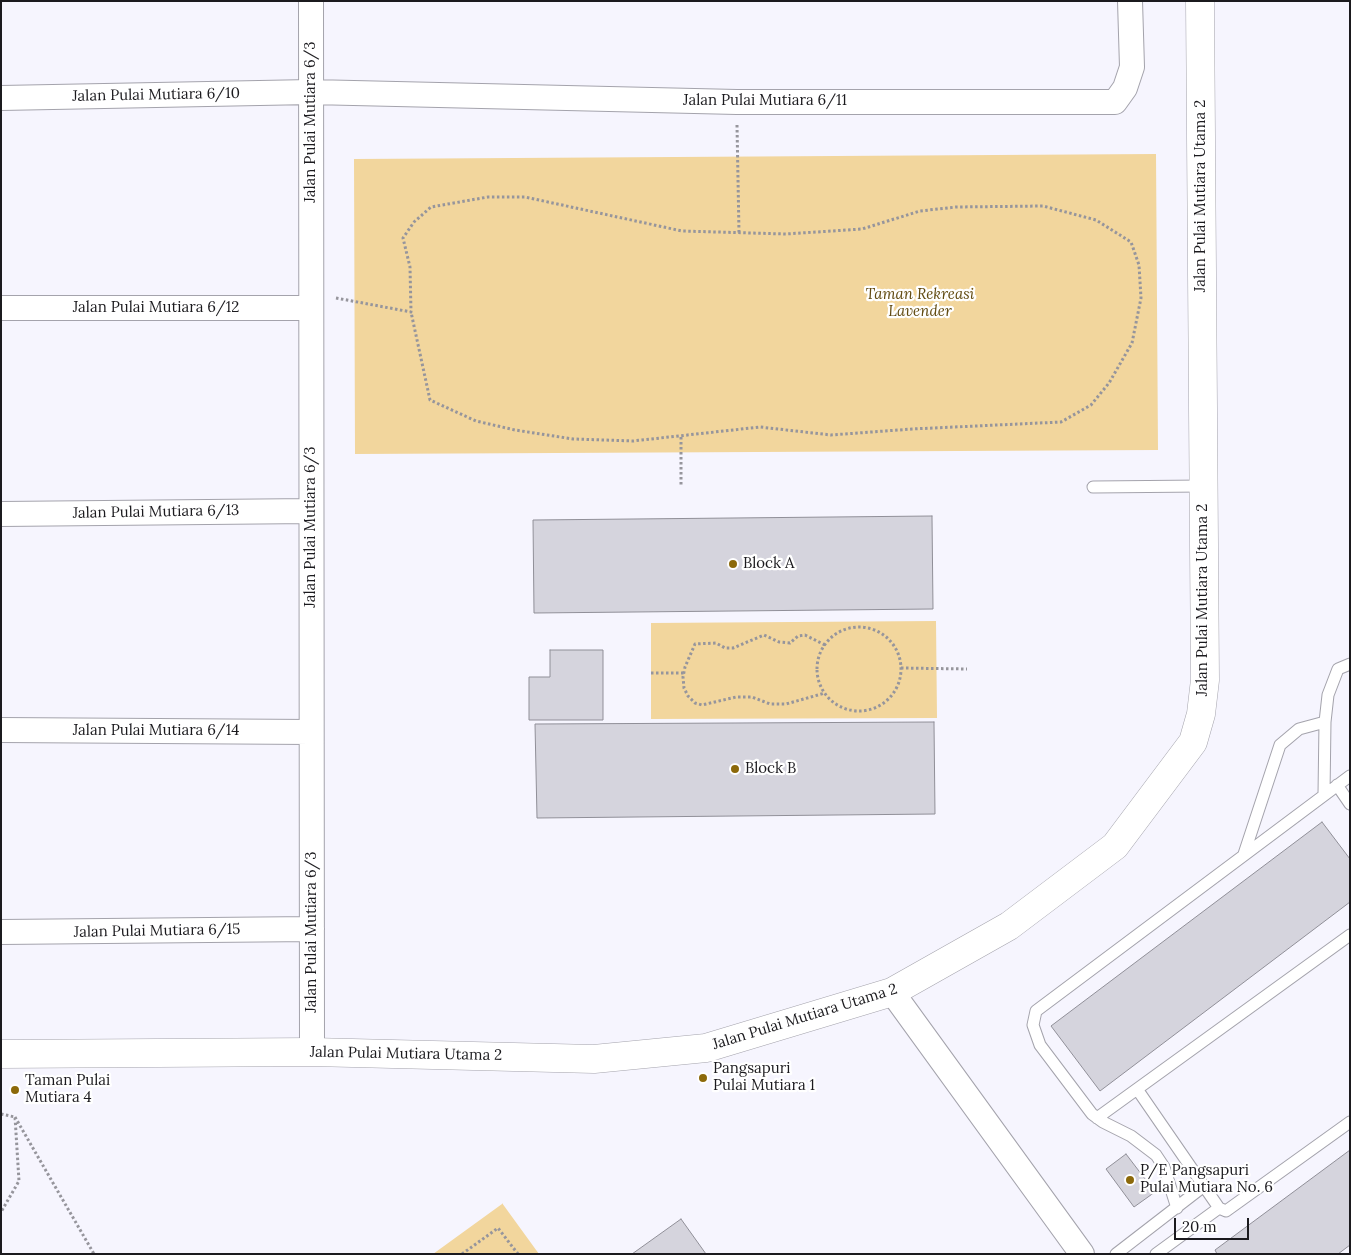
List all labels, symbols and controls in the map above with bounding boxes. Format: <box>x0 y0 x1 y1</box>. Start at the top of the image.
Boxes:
street label: Jalan Pulai Mutiara 6/3 <box>302 41 320 203</box>
street label: Jalan Pulai Mutiara 6/10 <box>72 85 240 105</box>
street label: Jalan Pulai Mutiara 6/11 <box>683 92 847 110</box>
street label: Jalan Pulai Mutiara Utama 2 <box>1192 100 1210 292</box>
park label: Taman Rekreasi Lavender <box>866 286 974 321</box>
street label: Jalan Pulai Mutiara 6/12 <box>73 299 239 317</box>
street label: Jalan Pulai Mutiara 6/3 <box>302 446 320 608</box>
street label: Jalan Pulai Mutiara 6/13 <box>72 502 240 522</box>
street label: Jalan Pulai Mutiara Utama 2 <box>1194 504 1212 696</box>
place label: Block A <box>743 555 794 573</box>
marker: Block A <box>727 558 739 570</box>
street label: Jalan Pulai Mutiara 6/14 <box>73 722 239 740</box>
place label: Block B <box>745 760 796 778</box>
marker: Block B <box>729 763 741 775</box>
street label: Jalan Pulai Mutiara 6/3 <box>303 851 321 1013</box>
street label: Jalan Pulai Mutiara 6/15 <box>74 921 240 941</box>
street label: Jalan Pulai Mutiara Utama 2 <box>710 980 900 1054</box>
street label: Jalan Pulai Mutiara Utama 2 <box>310 1043 502 1065</box>
place label: Pangsapuri Pulai Mutiara 1 <box>713 1060 815 1095</box>
place label: Taman Pulai Mutiara 4 <box>25 1072 110 1107</box>
marker: Pangsapuri Pulai Mutiara 1 <box>697 1072 709 1084</box>
marker: Taman Pulai Mutiara 4 <box>9 1084 21 1096</box>
place label: P/E Pangsapuri Pulai Mutiara No. 6 <box>1140 1162 1273 1197</box>
marker: P/E Pangsapuri Pulai Mutiara No. 6 <box>1124 1174 1136 1186</box>
scale bar <box>1176 1208 1251 1240</box>
text: 20 m <box>1182 1217 1217 1236</box>

